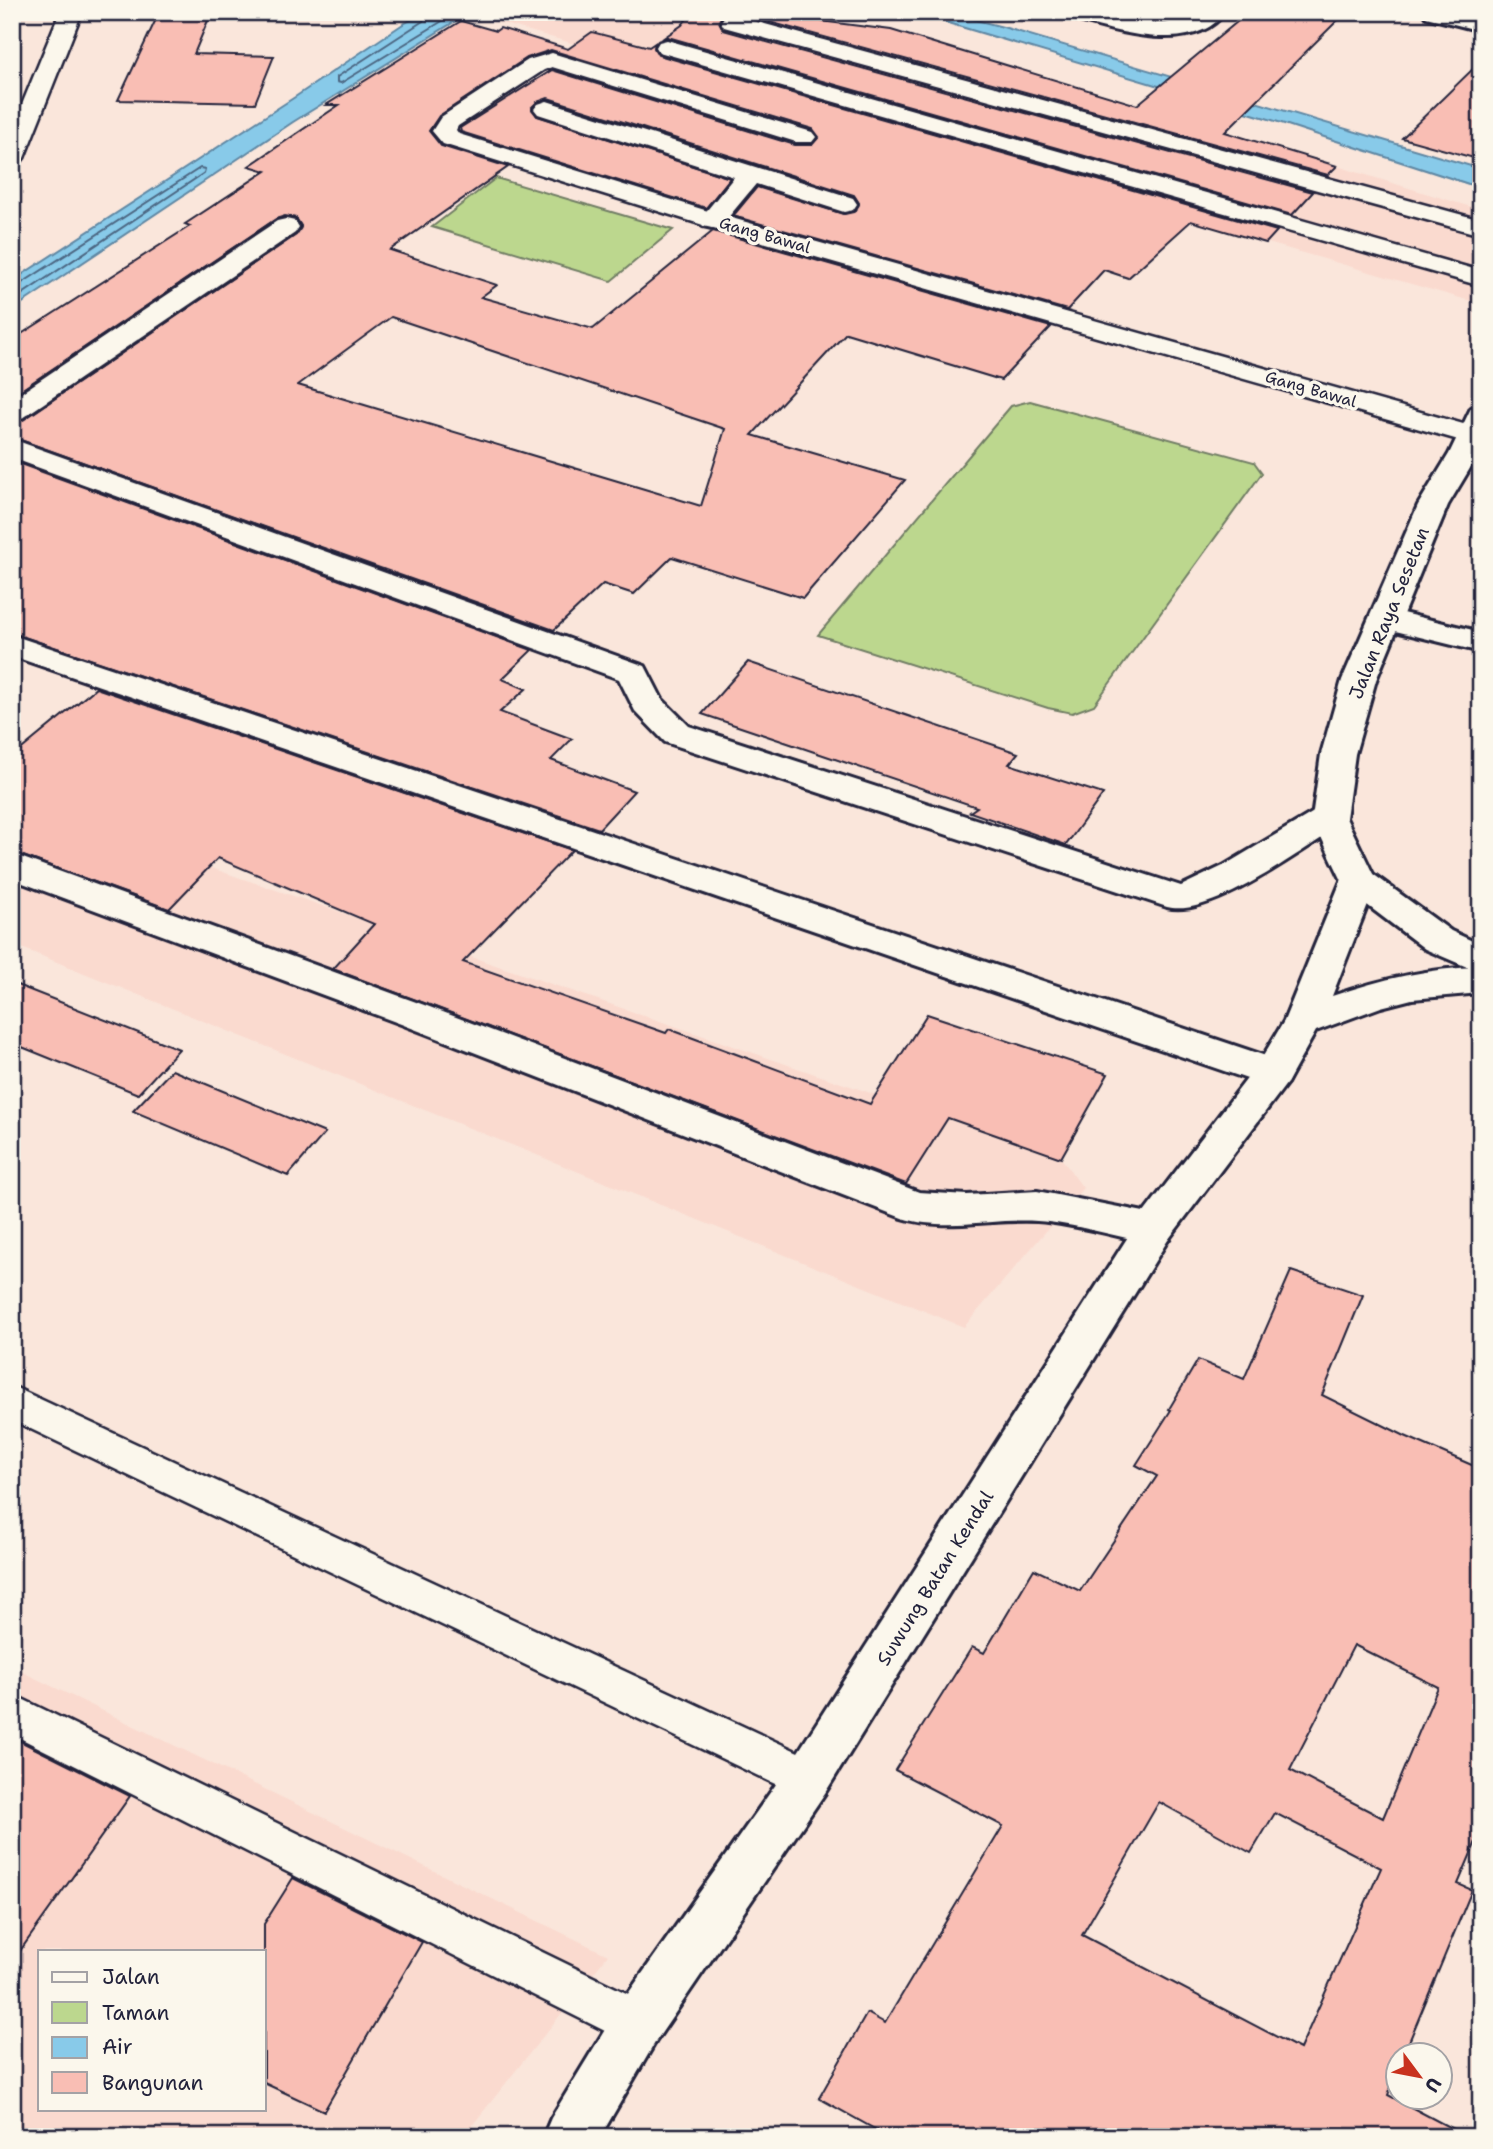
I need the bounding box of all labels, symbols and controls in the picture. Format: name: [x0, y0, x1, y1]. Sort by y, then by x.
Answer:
street label: Gang Bawal: [717, 212, 813, 258]
street label: Gang Bawal: [1263, 366, 1359, 412]
street label: Jalan Raya Sesetan: [1343, 523, 1435, 703]
street label: Suwung Batan Kendal: [871, 1486, 999, 1670]
legend: [38, 1950, 266, 2110]
text: Jalan: [102, 1963, 160, 1991]
text: Taman: [102, 1999, 170, 2027]
text: Air: [102, 2033, 133, 2061]
north arrow: [1384, 2040, 1454, 2110]
text: Bangunan: [102, 2069, 203, 2097]
text: U: [1419, 2073, 1447, 2097]

